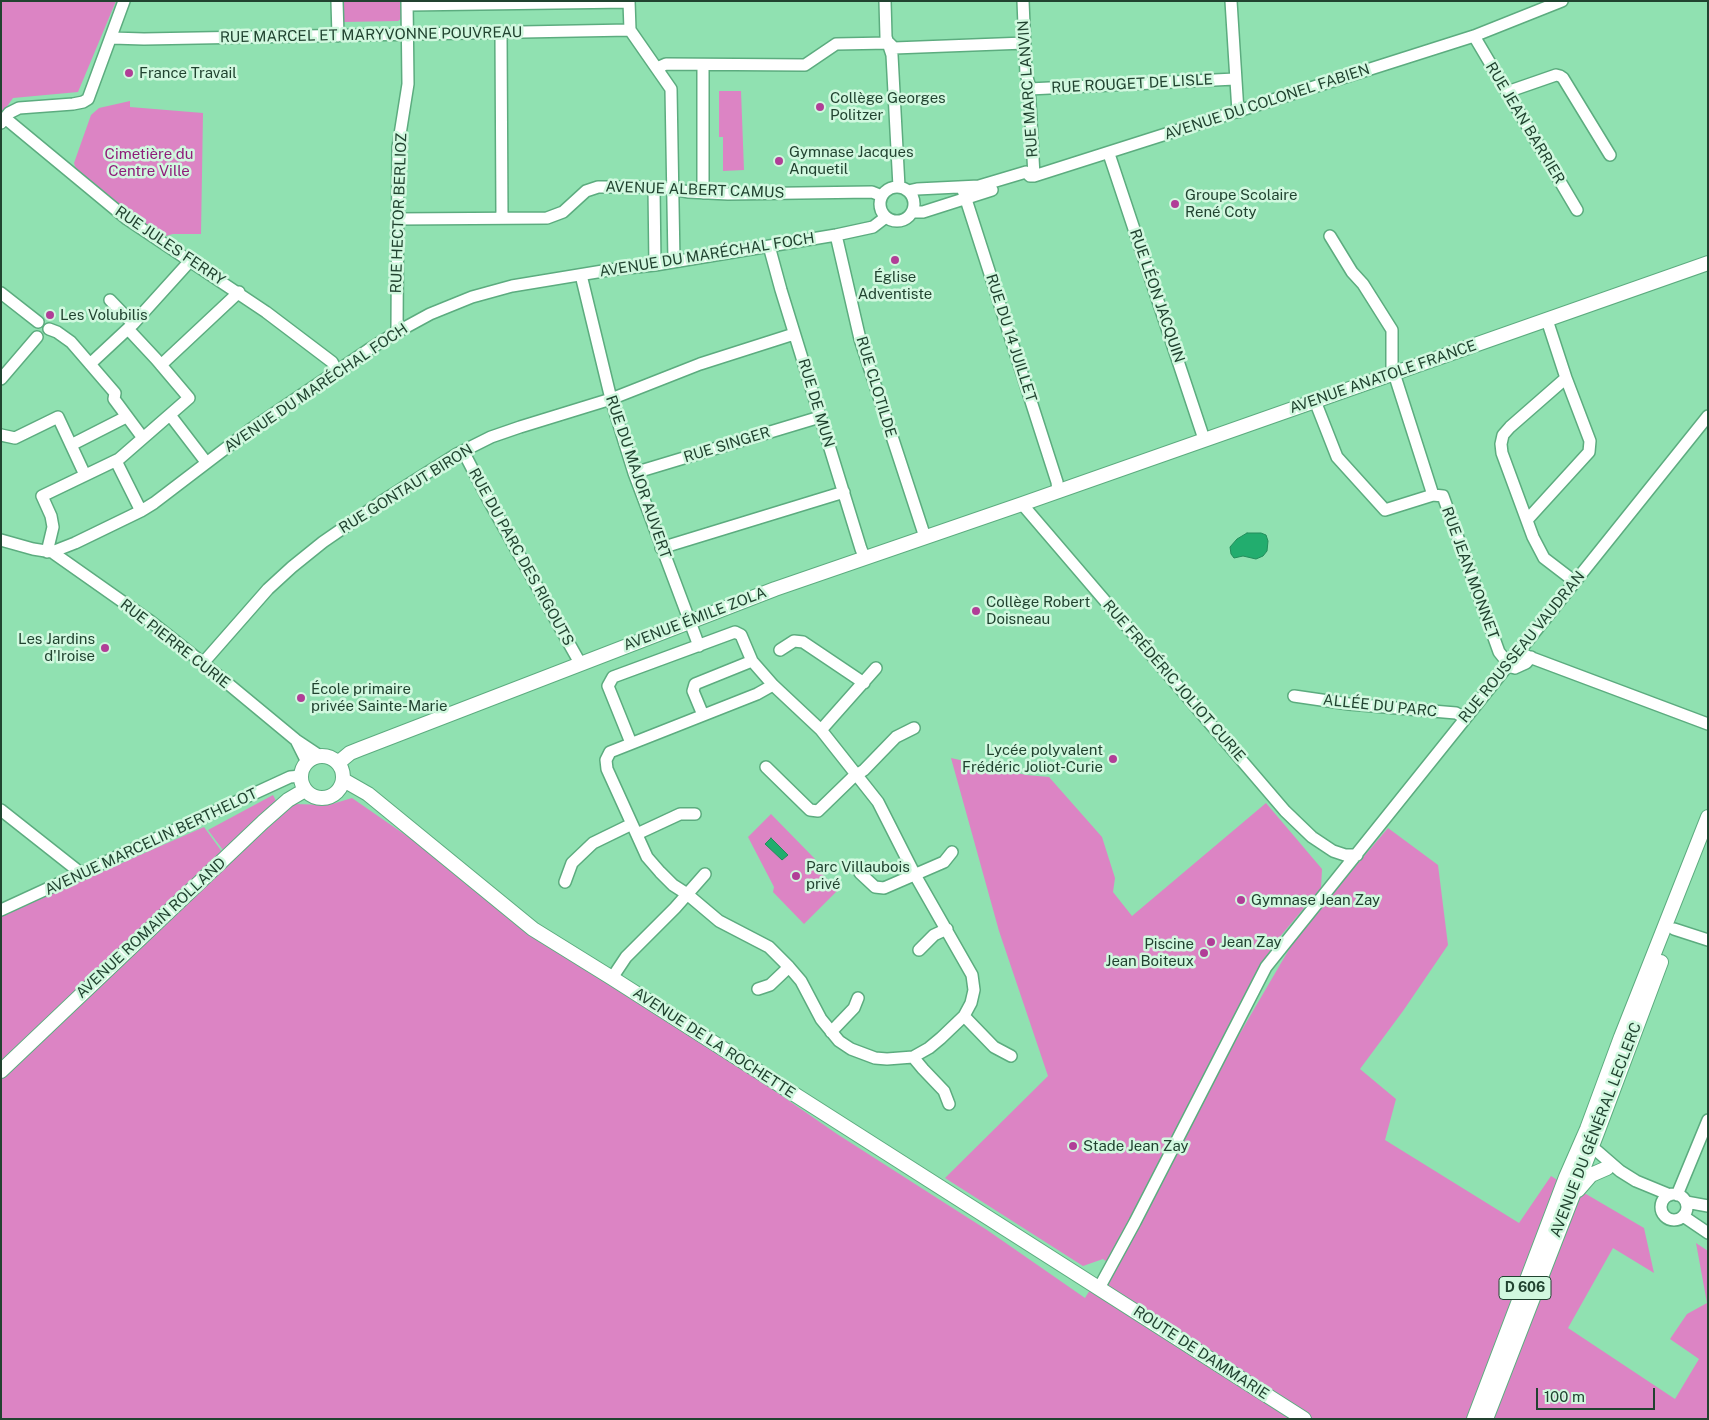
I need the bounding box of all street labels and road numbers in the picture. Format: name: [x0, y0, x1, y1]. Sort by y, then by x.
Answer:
street label: RUE MARC LANVIN: [1014, 20, 1042, 158]
street label: RUE MARCEL ET MARYVONNE POUVREAU: [220, 23, 522, 47]
street label: RUE JEAN BARRIER: [1482, 59, 1568, 187]
street label: AVENUE DU COLONEL FABIEN: [1162, 60, 1372, 144]
street label: RUE ROUGET DE LISLE: [1051, 71, 1213, 97]
street label: RUE HECTOR BERLIOZ: [387, 132, 411, 294]
street label: AVENUE ALBERT CAMUS: [605, 178, 785, 202]
street label: RUE JULES FERRY: [112, 202, 228, 290]
street label: RUE LÉON JACQUIN: [1126, 227, 1188, 365]
street label: AVENUE DU MARÉCHAL FOCH: [598, 229, 816, 281]
street label: RUE DU 14 JUILLET: [982, 272, 1040, 404]
street label: AVENUE DU MARÉCHAL FOCH: [221, 320, 411, 456]
street label: RUE CLOTILDE: [852, 334, 900, 440]
street label: AVENUE ANATOLE FRANCE: [1287, 336, 1479, 418]
street label: RUE DE MUN: [794, 357, 838, 449]
street label: RUE DU MAJOR AUVERT: [602, 393, 674, 561]
street label: RUE SINGER: [682, 423, 772, 467]
street label: RUE GONTAUT BIRON: [336, 441, 476, 537]
street label: RUE DU PARC DES RIGOUTS: [465, 465, 577, 649]
street label: RUE JEAN MONNET: [1438, 504, 1502, 642]
street label: RUE ROUSSEAU VAUDRAN: [1455, 568, 1589, 726]
street label: AVENUE ÉMILE ZOLA: [621, 583, 769, 655]
street label: RUE PIERRE CURIE: [117, 596, 233, 692]
street label: RUE FRÉDÉRIC JOLIOT CURIE: [1099, 597, 1249, 765]
street label: ALLÉE DU PARC: [1322, 691, 1438, 721]
street label: AVENUE MARCELIN BERTHELOT: [42, 785, 260, 899]
street label: AVENUE ROMAIN ROLLAND: [72, 854, 230, 1002]
street label: AVENUE DE LA ROCHETTE: [630, 984, 798, 1102]
street label: AVENUE DU GÉNÉRAL LECLERC: [1547, 1020, 1645, 1240]
road number: D 606: [1499, 1276, 1551, 1300]
street label: ROUTE DE DAMMARIE: [1130, 1302, 1272, 1404]

